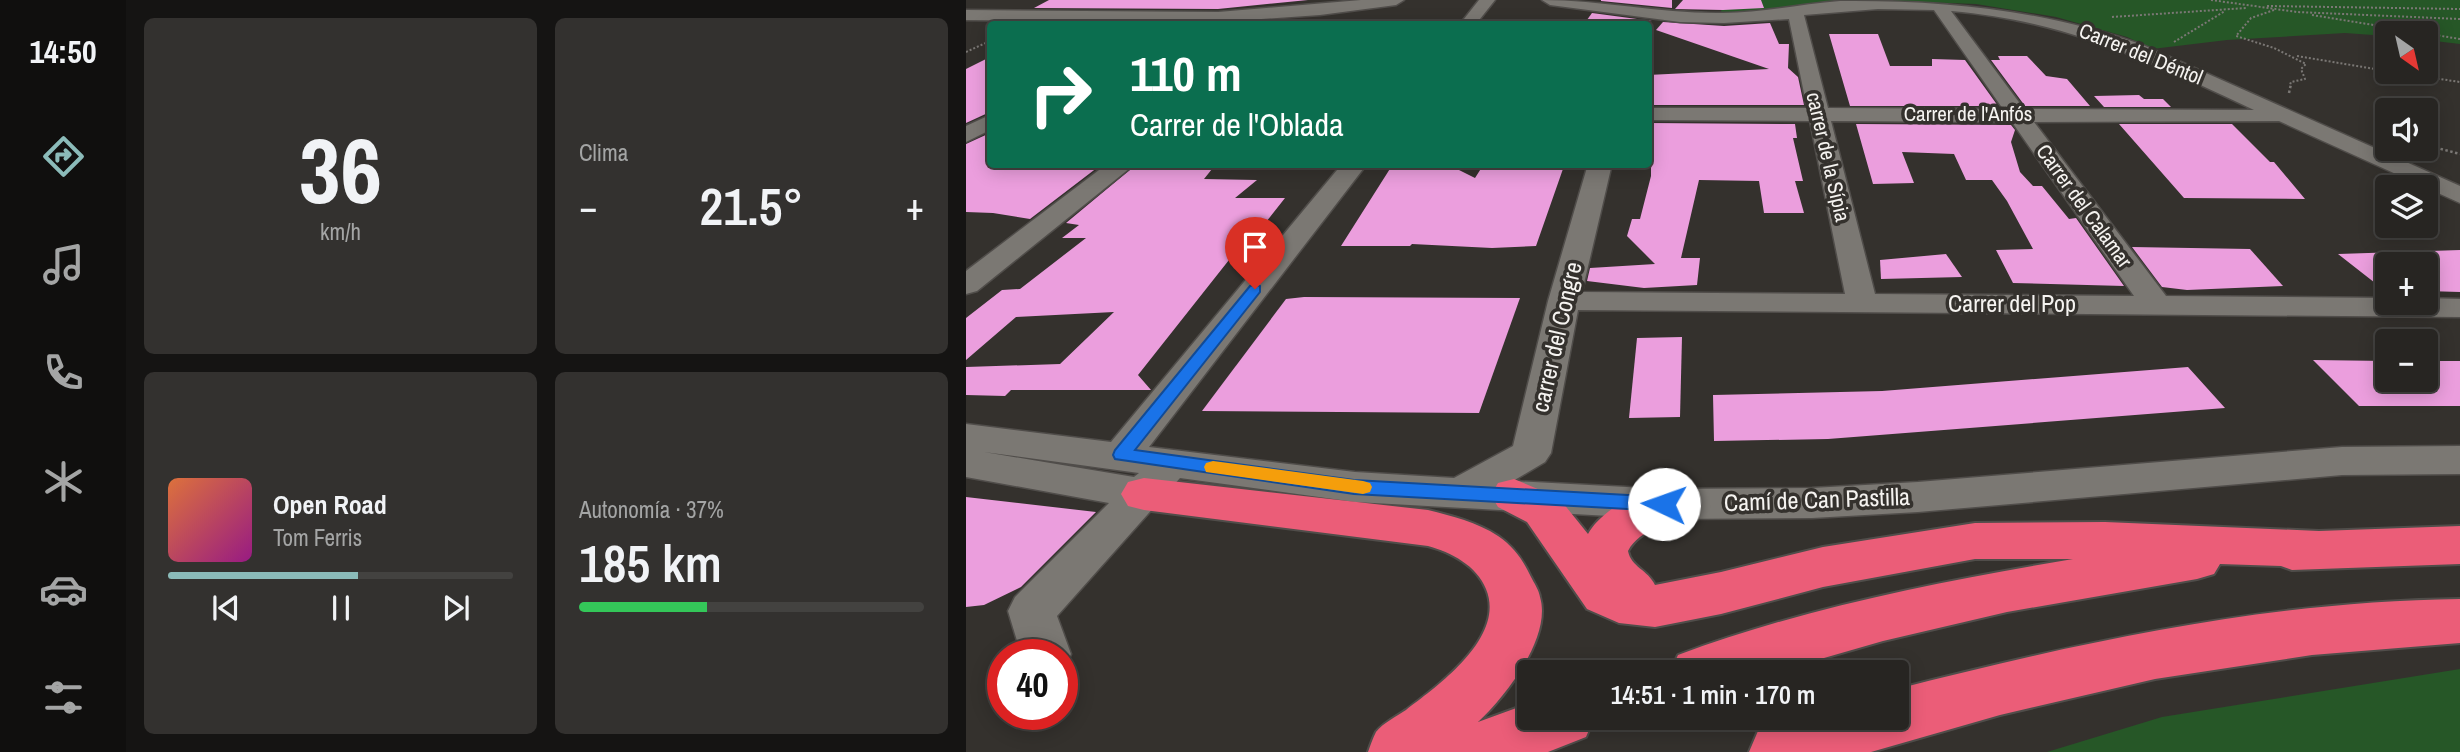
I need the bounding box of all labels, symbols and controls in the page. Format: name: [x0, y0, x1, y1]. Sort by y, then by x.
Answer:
street label: Carrer del Déntol: [2075, 16, 2207, 92]
north arrow: [2375, 21, 2438, 84]
map controls: [2375, 21, 2438, 392]
text: 14:50: [29, 30, 97, 73]
text: 110 m: [1130, 40, 1242, 106]
icon: right: [1015, 49, 1106, 140]
street label: carrer de la Sípia: [1800, 89, 1858, 225]
button: sound: [2375, 98, 2438, 161]
street label: Carrer de l'Anfós: [1904, 99, 2032, 128]
text: Carrer de l'Oblada: [1130, 103, 1344, 146]
text: 36: [299, 109, 382, 231]
icon: directions: [39, 132, 88, 181]
text: Clima: [579, 137, 628, 168]
street label: Carrer del Calamar: [2030, 138, 2139, 274]
text: 21.5°: [700, 171, 803, 241]
button: layers: [2375, 175, 2438, 238]
text: −: [579, 181, 597, 232]
text: +: [906, 181, 924, 232]
text: km/h: [320, 216, 361, 247]
pin: [1225, 217, 1285, 289]
icon: arrive: [1236, 228, 1274, 266]
icon: music: [39, 240, 88, 289]
button: +: [2375, 252, 2438, 315]
street label: carrer del Congre: [1523, 259, 1589, 415]
street label: Carrer del Pop: [1948, 287, 2076, 319]
button: −: [2375, 329, 2438, 392]
icon: phone: [39, 348, 88, 397]
icon: climate: [39, 457, 88, 506]
position arrow: [1627, 467, 1701, 541]
street label: Camí de Can Pastilla: [1723, 480, 1910, 518]
text: Open Road: [273, 487, 387, 522]
text: Autonomía · 37%: [579, 494, 724, 525]
text: Tom Ferris: [273, 522, 362, 553]
text: 185 km: [579, 528, 722, 598]
icon: car: [39, 565, 88, 614]
icon: previous: [207, 589, 245, 627]
icon: pause: [322, 589, 360, 627]
icon: next: [437, 589, 475, 627]
speed limit sign: 40: [987, 639, 1078, 730]
icon: filters: [39, 673, 88, 722]
text: 14:51 · 1 min · 170 m: [1611, 677, 1815, 712]

